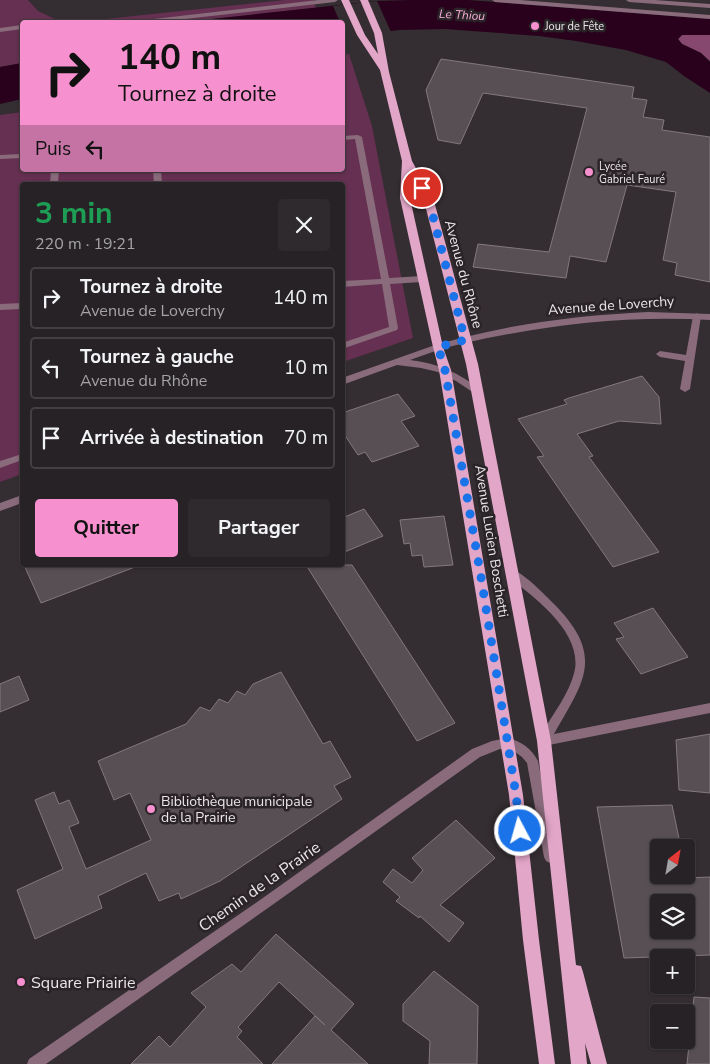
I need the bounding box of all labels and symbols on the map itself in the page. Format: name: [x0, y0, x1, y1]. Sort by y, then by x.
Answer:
water label: Le Thiou: [439, 6, 486, 24]
place label: Jour de Fête: [544, 19, 604, 34]
marker: Jour de Fête: [529, 20, 541, 32]
place label: Lycée Gabriel Fauré: [599, 159, 665, 187]
marker: Lycée Gabriel Fauré: [583, 166, 595, 178]
pin: [401, 167, 443, 209]
street label: Avenue du Rhône: [440, 218, 487, 330]
street label: Avenue de Loverchy: [547, 292, 676, 319]
street label: Avenue Lucien Boschetti: [470, 464, 513, 619]
place label: Bibliothèque municipale de la Prairie: [161, 792, 312, 827]
marker: Bibliothèque municipale de la Prairie: [145, 803, 157, 815]
position arrow: [493, 804, 545, 856]
street label: Chemin de la Prairie: [194, 837, 325, 937]
north arrow: [650, 839, 695, 884]
place label: Square Priairie: [31, 972, 135, 994]
marker: Square Priairie: [15, 976, 27, 988]

